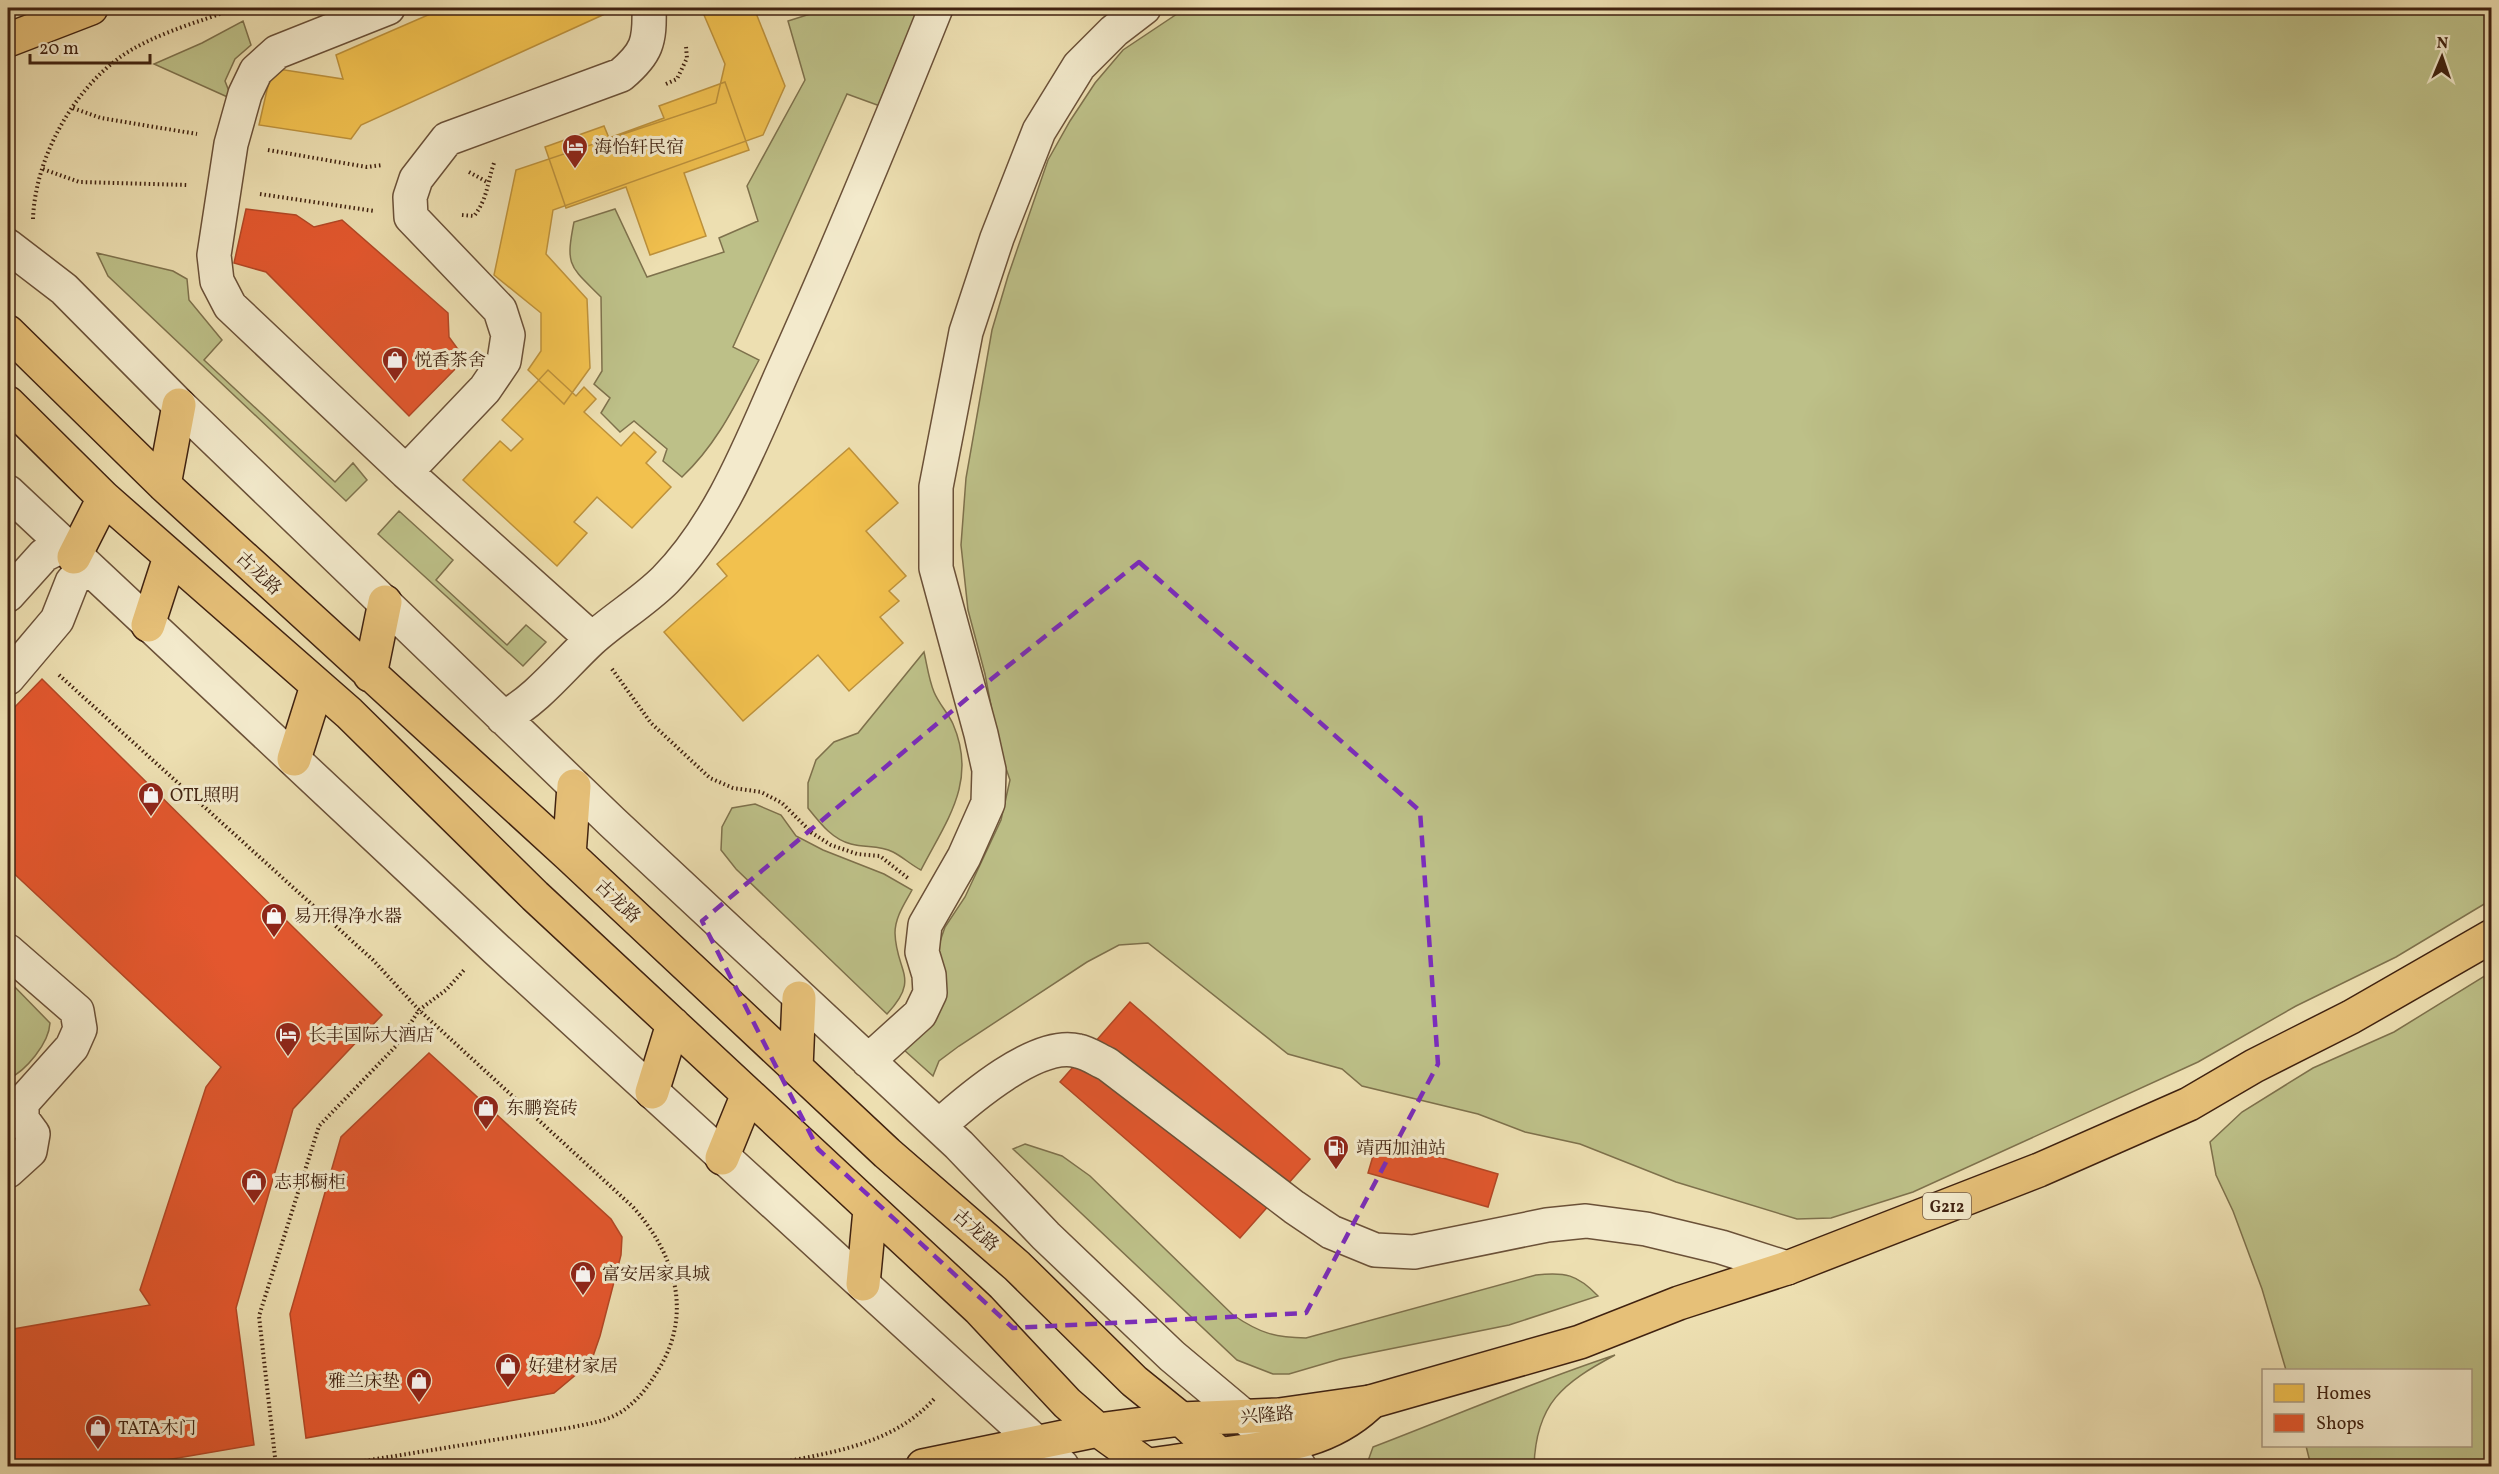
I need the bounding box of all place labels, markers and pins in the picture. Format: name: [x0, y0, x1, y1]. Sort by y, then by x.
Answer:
hotel icon: 海怡轩民宿: [560, 132, 590, 170]
place label: 海怡轩民宿: [594, 136, 684, 161]
shop icon: 悦香茶舍: [380, 345, 410, 383]
place label: 悦香茶舍: [414, 349, 486, 374]
shop icon: OTL照明: [136, 780, 166, 818]
place label: OTL照明: [170, 784, 239, 809]
shop icon: 易开得净水器: [259, 901, 289, 939]
place label: 易开得净水器: [294, 905, 402, 930]
hotel icon: 长丰国际大酒店: [273, 1020, 303, 1058]
place label: 长丰国际大酒店: [308, 1024, 434, 1049]
shop icon: 东鹏瓷砖: [471, 1093, 501, 1131]
place label: 东鹏瓷砖: [506, 1097, 578, 1122]
fuel station icon: 靖西加油站: [1321, 1133, 1351, 1171]
place label: 靖西加油站: [1356, 1137, 1446, 1162]
shop icon: 志邦橱柜: [239, 1167, 269, 1205]
place label: 志邦橱柜: [274, 1171, 346, 1196]
shop icon: 富安居家具城: [568, 1259, 598, 1297]
place label: 富安居家具城: [602, 1263, 710, 1288]
shop icon: 好建材家居: [493, 1351, 523, 1389]
place label: 好建材家居: [528, 1355, 618, 1380]
shop icon: 雅兰床垫: [404, 1366, 434, 1404]
place label: 雅兰床垫: [328, 1370, 400, 1395]
shop icon: TATA木门: [83, 1413, 113, 1451]
place label: TATA木门: [118, 1417, 197, 1442]

